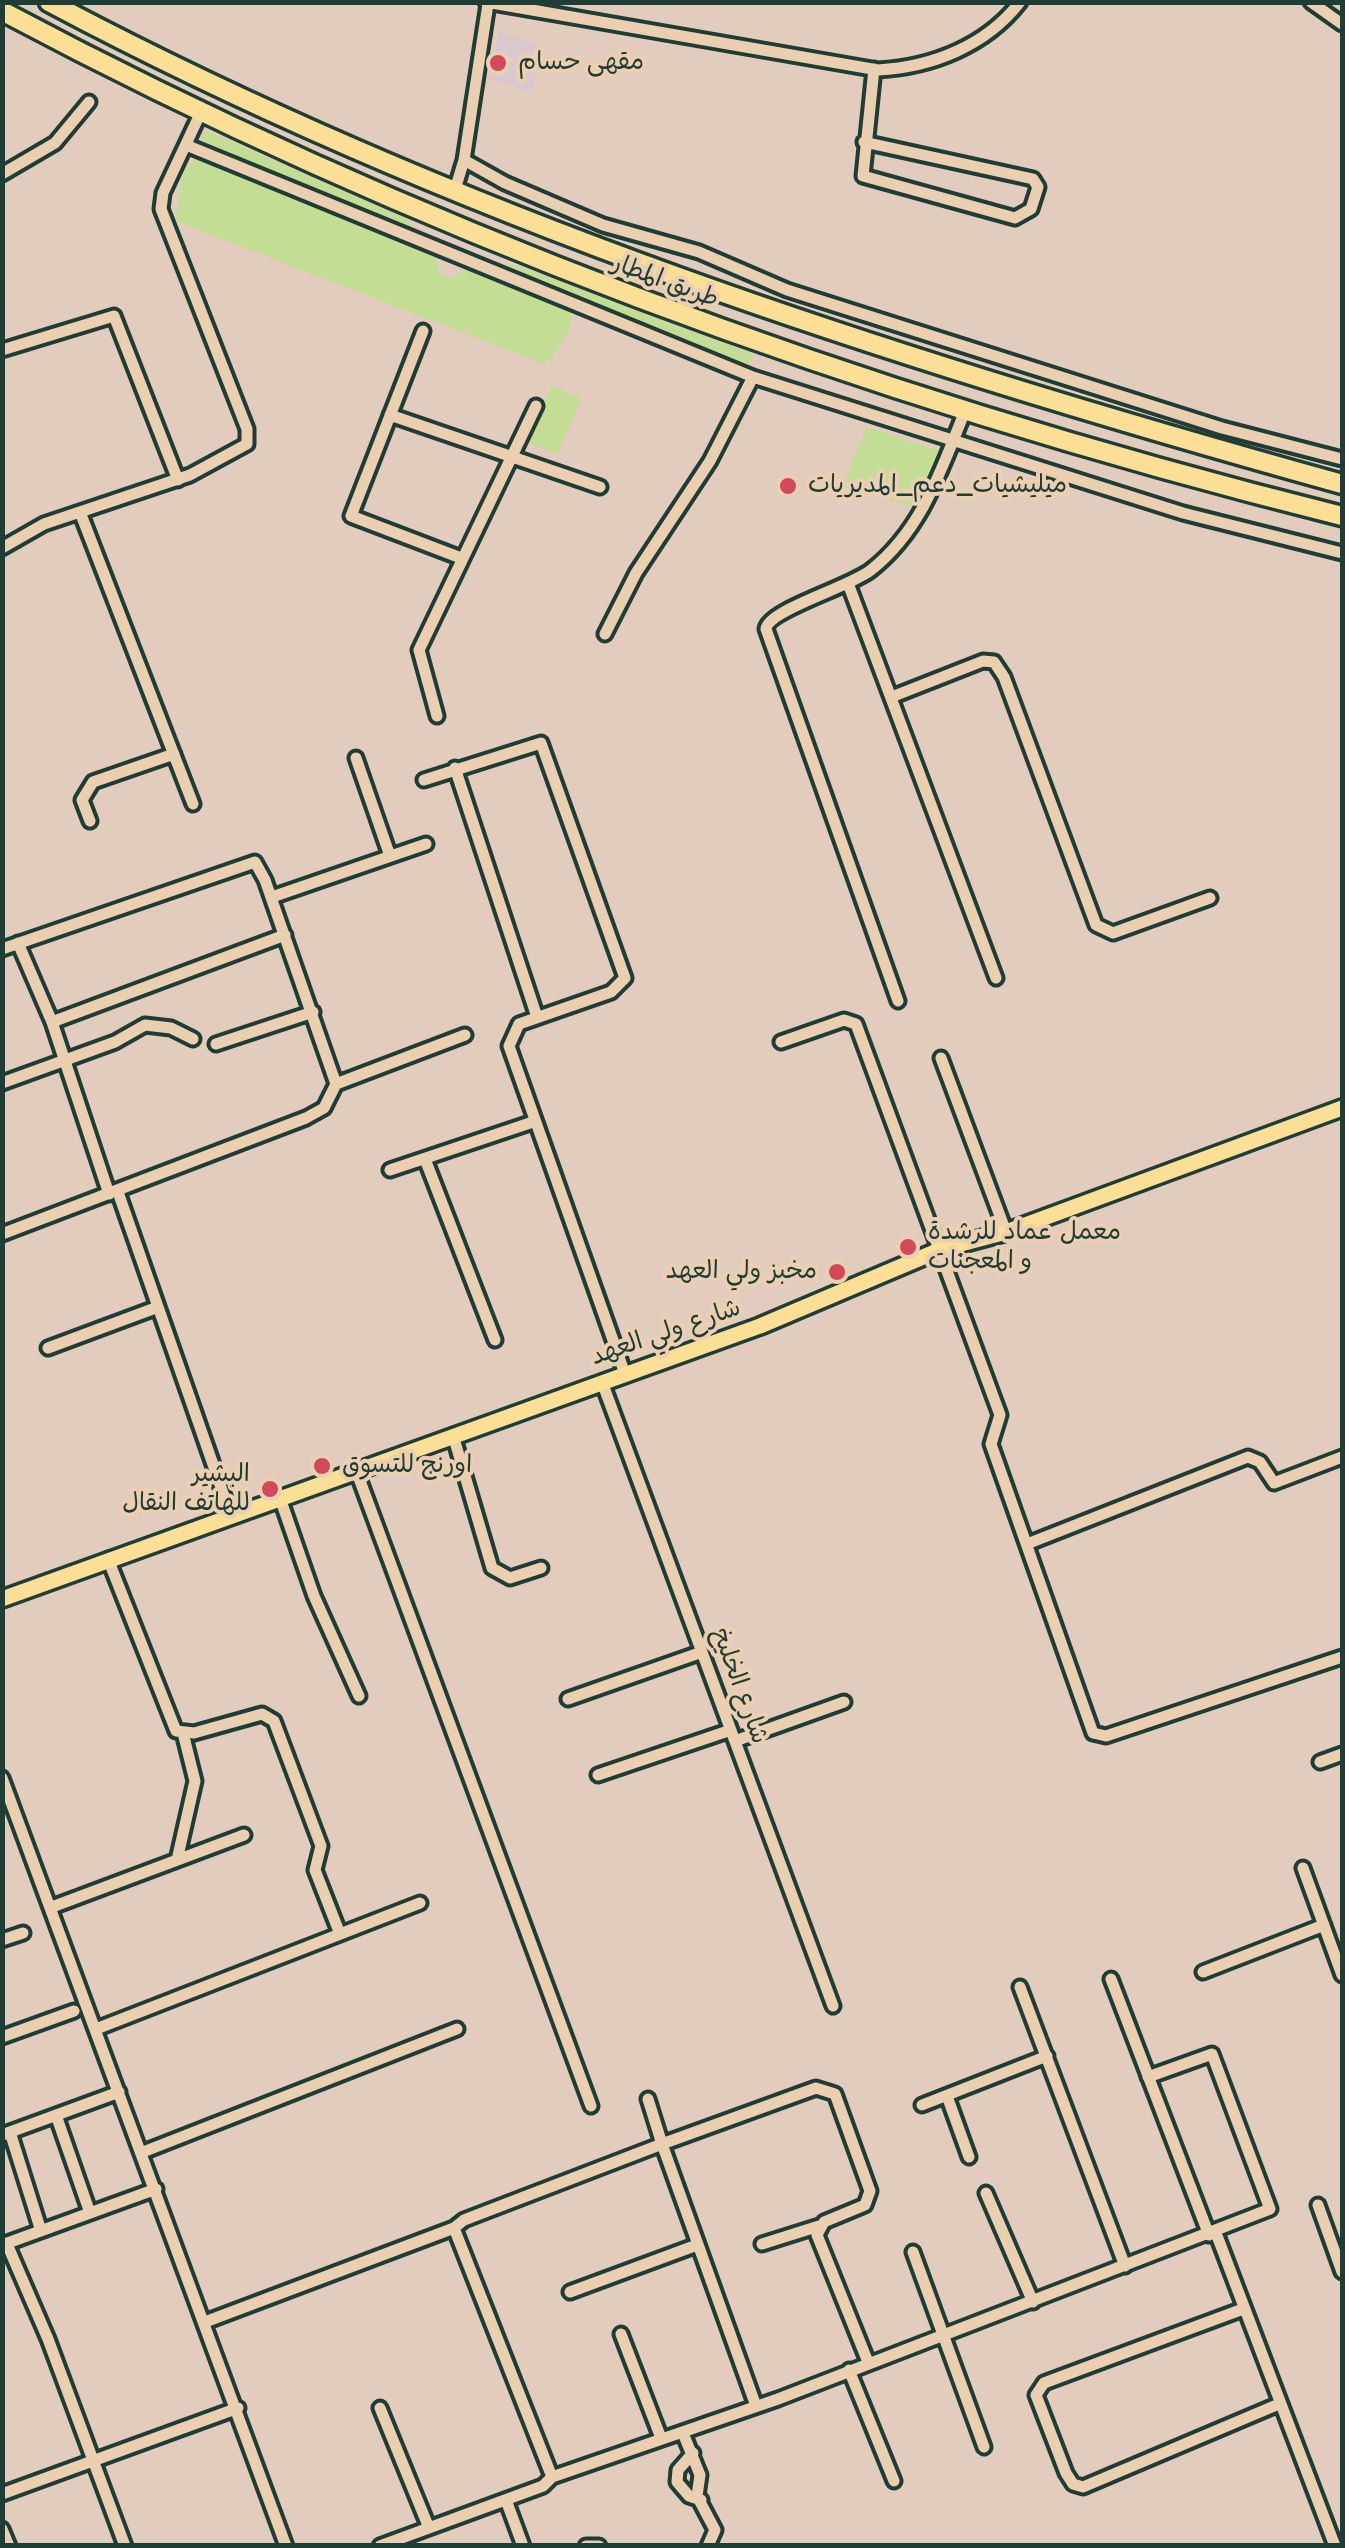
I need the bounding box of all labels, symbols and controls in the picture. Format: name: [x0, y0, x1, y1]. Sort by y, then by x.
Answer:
place label: مقهى حسام: [518, 48, 644, 78]
marker: مقهى حسام: [487, 52, 509, 74]
street label: طريق المطار: [607, 249, 723, 315]
place label: ميليشيات_دعم_المديريات: [808, 471, 1067, 501]
marker: ميليشيات_دعم_المديريات: [777, 475, 799, 497]
place label: معمل عماد للرشدة و المعجنات: [928, 1218, 1121, 1277]
marker: معمل عماد للرشدة و المعجنات: [897, 1236, 919, 1258]
place label: مخبز ولي العهد: [666, 1257, 817, 1287]
marker: مخبز ولي العهد: [826, 1261, 848, 1283]
street label: شارع ولي العهد: [587, 1293, 745, 1373]
place label: اورنج للتسوق: [342, 1451, 472, 1481]
marker: اورنج للتسوق: [311, 1455, 333, 1477]
place label: البشير للهاتف النقال: [122, 1460, 250, 1519]
marker: البشير للهاتف النقال: [259, 1478, 281, 1500]
street label: شارع الخليخ: [704, 1624, 774, 1748]

